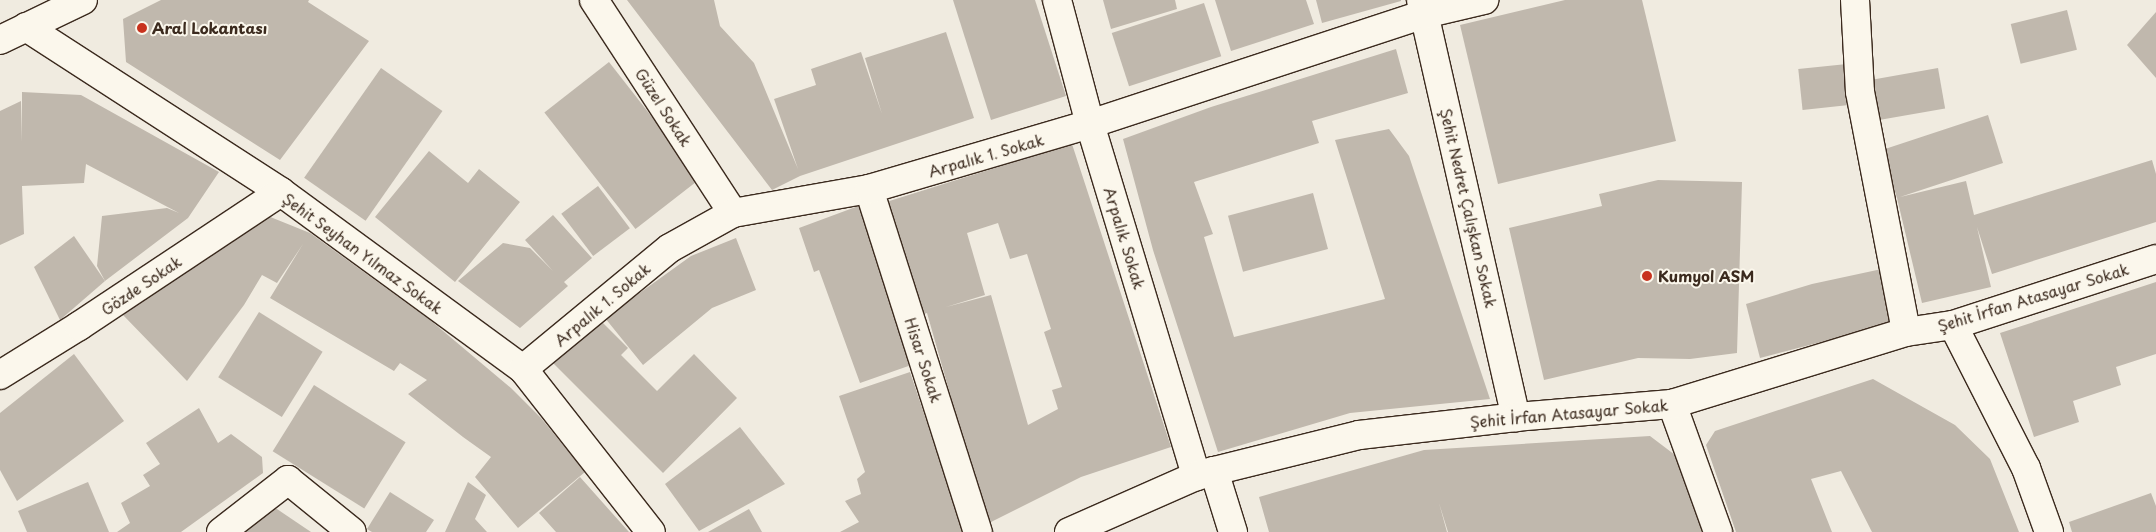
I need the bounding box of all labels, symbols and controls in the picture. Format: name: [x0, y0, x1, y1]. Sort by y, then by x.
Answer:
place label: Aral Lokantası: [152, 19, 268, 37]
marker: Aral Lokantası: [136, 22, 148, 34]
street label: Güzel Sokak: [632, 64, 696, 150]
street label: Şehit Nedret Çalışkan Sokak: [1437, 105, 1501, 311]
street label: Arpalık 1. Sokak: [925, 130, 1047, 180]
street label: Arpalık Sokak: [1101, 185, 1149, 291]
street label: Şehit Seyhan Yılmaz Sokak: [279, 188, 447, 318]
street label: Gözde Sokak: [97, 251, 185, 319]
street label: Arpalık 1. Sokak: [550, 258, 654, 350]
street label: Şehit İrfan Atasayar Sokak: [1935, 259, 2131, 335]
place label: Kumyol ASM: [1658, 267, 1755, 285]
marker: Kumyol ASM: [1640, 269, 1654, 283]
street label: Hisar Sokak: [902, 315, 946, 405]
street label: Şehit İrfan Atasayar Sokak: [1469, 395, 1669, 431]

